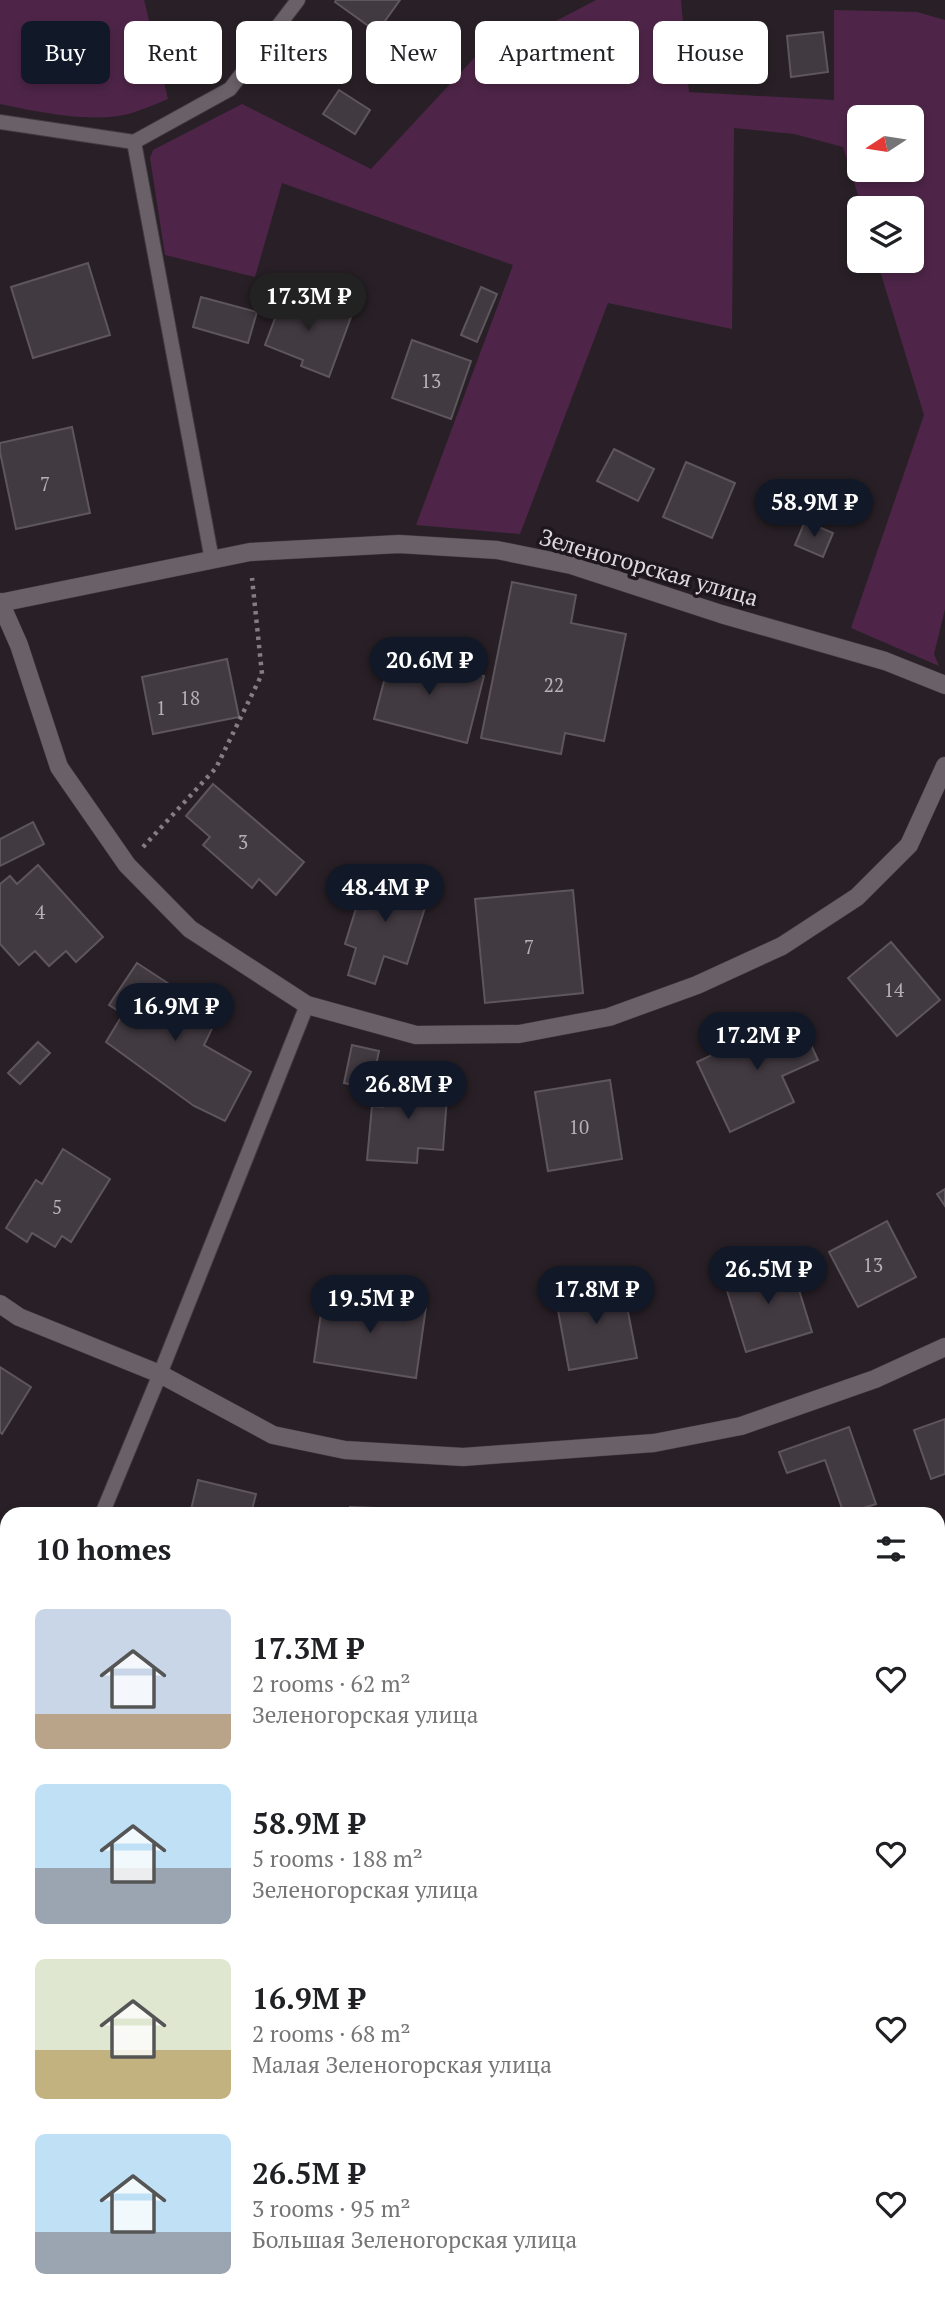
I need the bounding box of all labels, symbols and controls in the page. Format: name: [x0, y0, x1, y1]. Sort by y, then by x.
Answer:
chip: Buy: [21, 21, 110, 84]
chip: Rent: [124, 21, 222, 84]
chip: Filters: [236, 21, 352, 84]
chip: New: [366, 21, 461, 84]
chip: Apartment: [475, 21, 639, 84]
chip: House: [653, 21, 768, 84]
north arrow: [847, 105, 924, 182]
map controls: [847, 105, 924, 273]
button: layers: [847, 196, 924, 273]
pin: 17.3M ₽: [243, 274, 373, 333]
text: 17.3M ₽: [265, 280, 351, 311]
house number: 13: [421, 368, 441, 393]
house number: 7: [40, 471, 50, 496]
pin: 58.9M ₽: [749, 480, 879, 539]
text: 58.9M ₽: [771, 486, 857, 517]
street label: Зеленогорская улица: [536, 521, 762, 613]
pin: 20.6M ₽: [364, 638, 494, 697]
text: 20.6M ₽: [386, 644, 472, 675]
house number: 22: [544, 672, 564, 697]
house number: 18: [180, 685, 200, 710]
house number: 1: [156, 695, 166, 720]
house number: 3: [238, 829, 248, 854]
pin: 48.4M ₽: [320, 864, 450, 924]
text: 48.4M ₽: [342, 871, 428, 902]
house number: 4: [35, 899, 46, 924]
house number: 7: [524, 934, 534, 959]
house number: 14: [884, 977, 905, 1002]
pin: 16.9M ₽: [110, 984, 240, 1043]
text: 16.9M ₽: [132, 990, 218, 1021]
pin: 17.2M ₽: [692, 1012, 822, 1072]
text: 17.2M ₽: [714, 1019, 800, 1050]
pin: 26.8M ₽: [343, 1062, 473, 1121]
text: 26.8M ₽: [365, 1068, 451, 1099]
house number: 10: [569, 1114, 589, 1139]
house number: 5: [52, 1194, 62, 1219]
pin: 26.5M ₽: [703, 1246, 833, 1306]
house number: 13: [863, 1252, 883, 1277]
text: 26.5M ₽: [725, 1253, 811, 1284]
pin: 17.8M ₽: [531, 1266, 661, 1326]
text: 17.8M ₽: [553, 1273, 639, 1304]
pin: 19.5M ₽: [305, 1276, 435, 1335]
text: 19.5M ₽: [327, 1282, 413, 1313]
text: 10 homes: [35, 1529, 171, 1569]
icon: filters: [872, 1530, 910, 1568]
text: 17.3M ₽: [252, 1628, 363, 1668]
icon: home: [91, 1637, 175, 1721]
icon: heart: [872, 1660, 910, 1698]
text: 2 rooms · 62 m²: [252, 1668, 411, 1699]
text: Зеленогорская улица: [252, 1699, 478, 1730]
text: 58.9M ₽: [252, 1803, 365, 1843]
icon: home: [91, 1812, 175, 1896]
icon: heart: [872, 1835, 910, 1873]
text: 5 rooms · 188 m²: [252, 1843, 423, 1874]
text: Зеленогорская улица: [252, 1874, 478, 1905]
text: 16.9M ₽: [252, 1978, 365, 2018]
icon: home: [91, 1987, 175, 2071]
icon: heart: [872, 2010, 910, 2048]
text: 2 rooms · 68 m²: [252, 2018, 411, 2049]
text: Малая Зеленогорская улица: [252, 2049, 552, 2080]
text: 26.5M ₽: [252, 2153, 365, 2193]
icon: home: [91, 2162, 175, 2246]
icon: heart: [872, 2185, 910, 2223]
text: 3 rooms · 95 m²: [252, 2193, 411, 2224]
text: Большая Зеленогорская улица: [252, 2224, 577, 2255]

